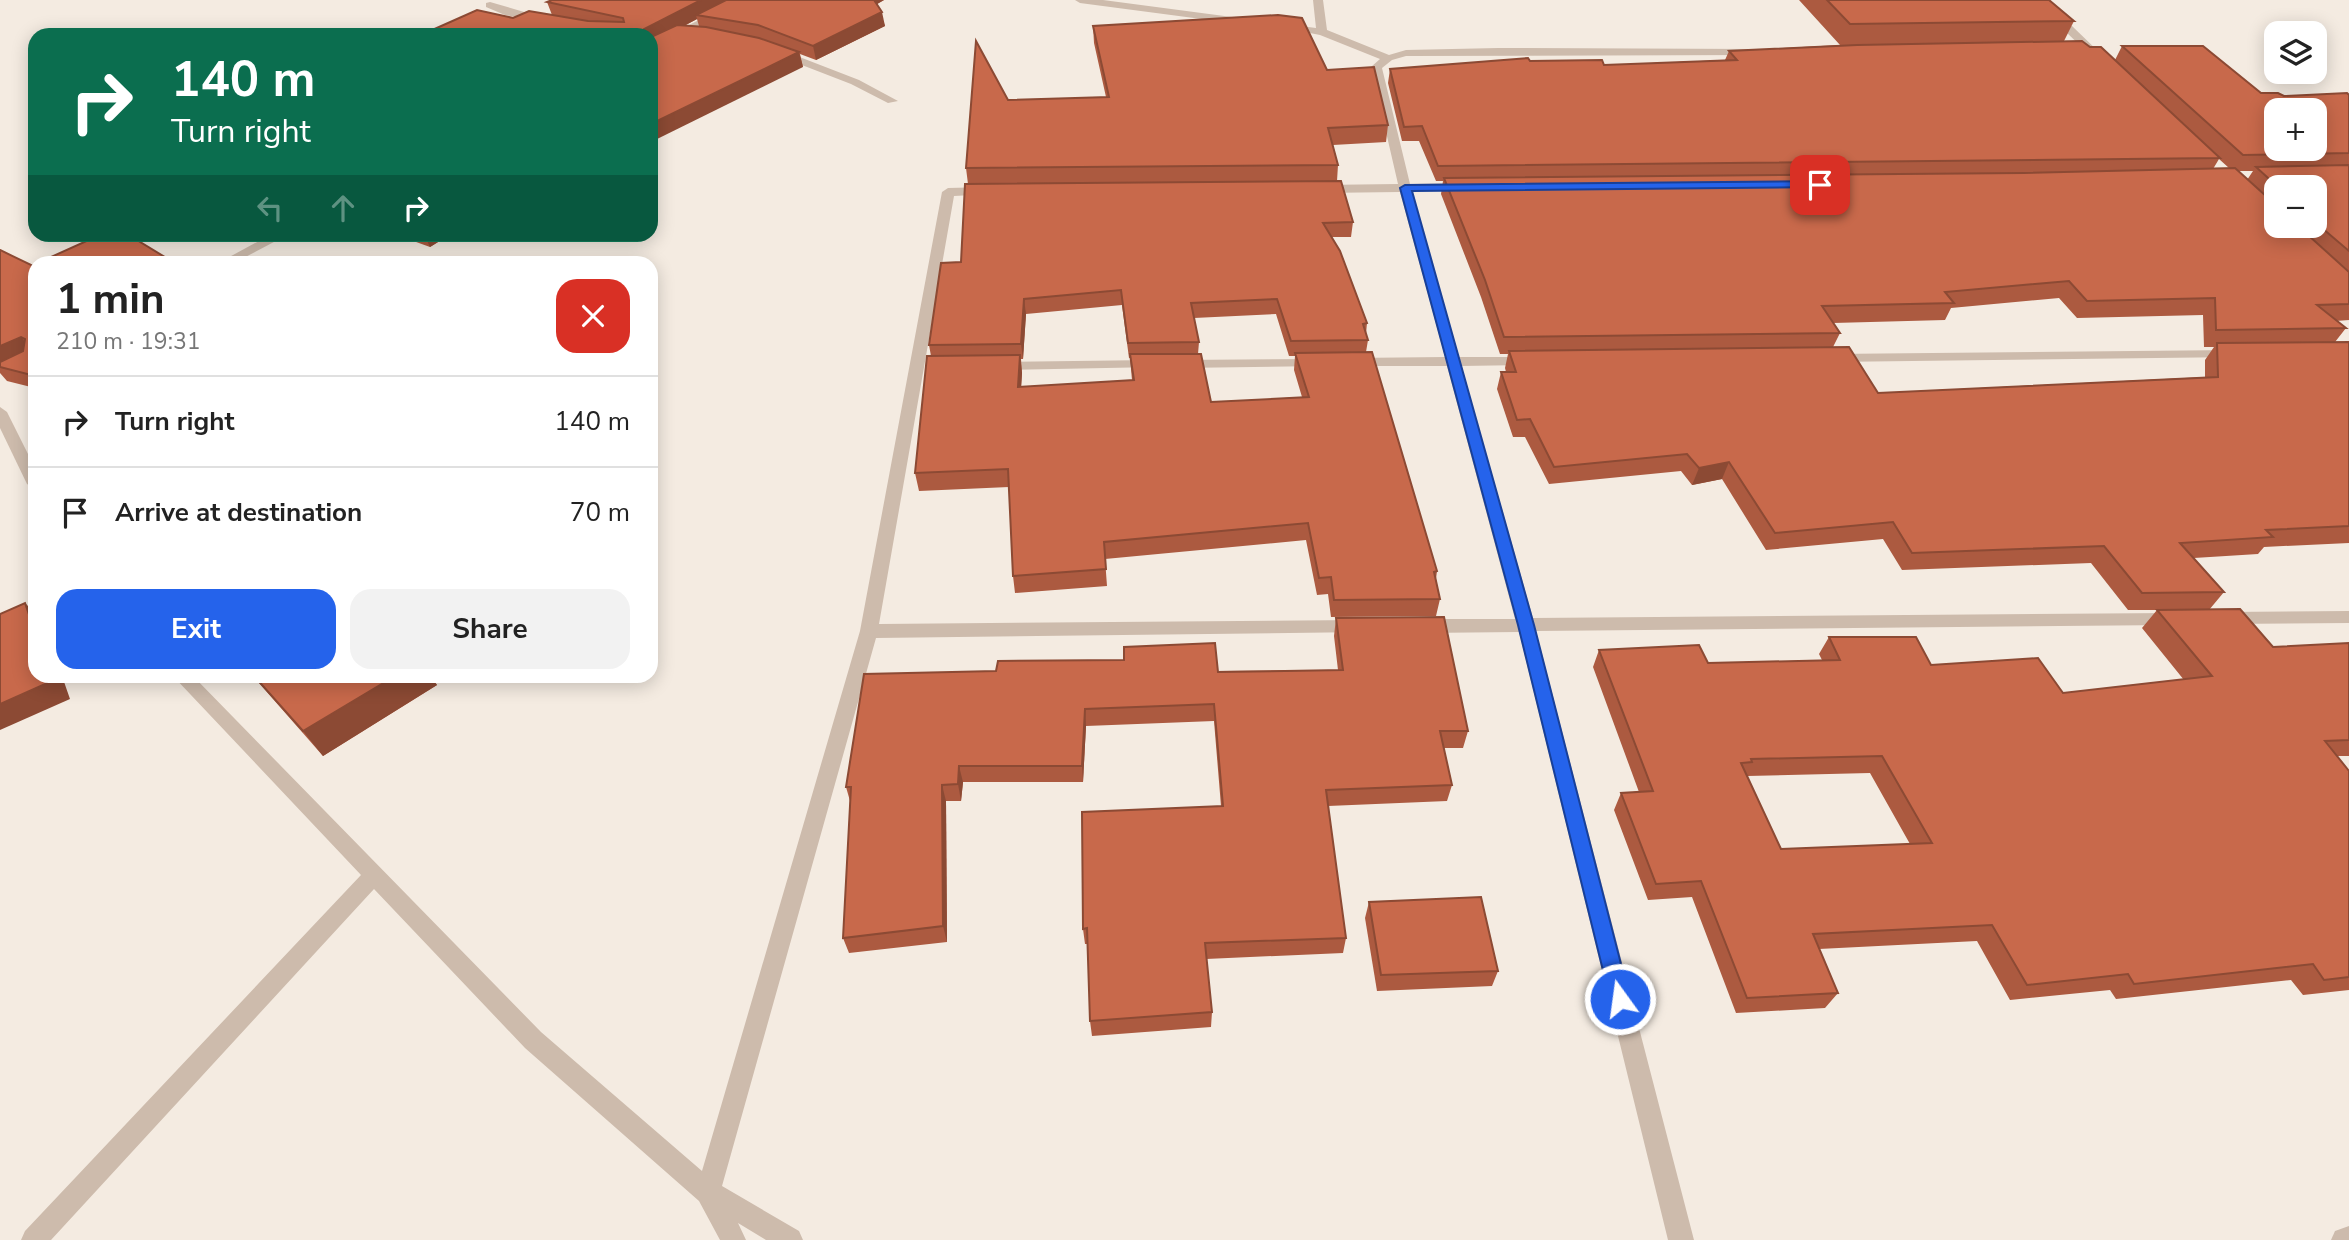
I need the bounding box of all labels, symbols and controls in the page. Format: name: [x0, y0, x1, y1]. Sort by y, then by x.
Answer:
map controls: [2264, 21, 2327, 238]
button: layers: [2264, 21, 2327, 84]
text: 140 m: [171, 46, 315, 113]
icon: right: [56, 56, 147, 147]
button: +: [2264, 98, 2327, 161]
text: Turn right: [171, 110, 311, 153]
pin: [1790, 155, 1850, 215]
icon: arrive: [1801, 166, 1839, 204]
button: −: [2264, 175, 2327, 238]
icon: left: [251, 189, 289, 227]
icon: ahead: [324, 189, 362, 227]
icon: right: [397, 189, 435, 227]
text: 1 min: [56, 271, 165, 328]
button: close: [556, 279, 630, 353]
text: 210 m · 19:31: [56, 326, 201, 357]
icon: right: [56, 403, 94, 441]
text: Turn right: [115, 404, 234, 439]
text: 140 m: [554, 404, 630, 439]
icon: arrive: [56, 494, 94, 532]
text: Arrive at destination: [115, 495, 362, 530]
text: 70 m: [570, 495, 630, 530]
button: Exit: [56, 589, 336, 669]
button: Share: [350, 589, 630, 669]
position arrow: [1583, 962, 1657, 1036]

